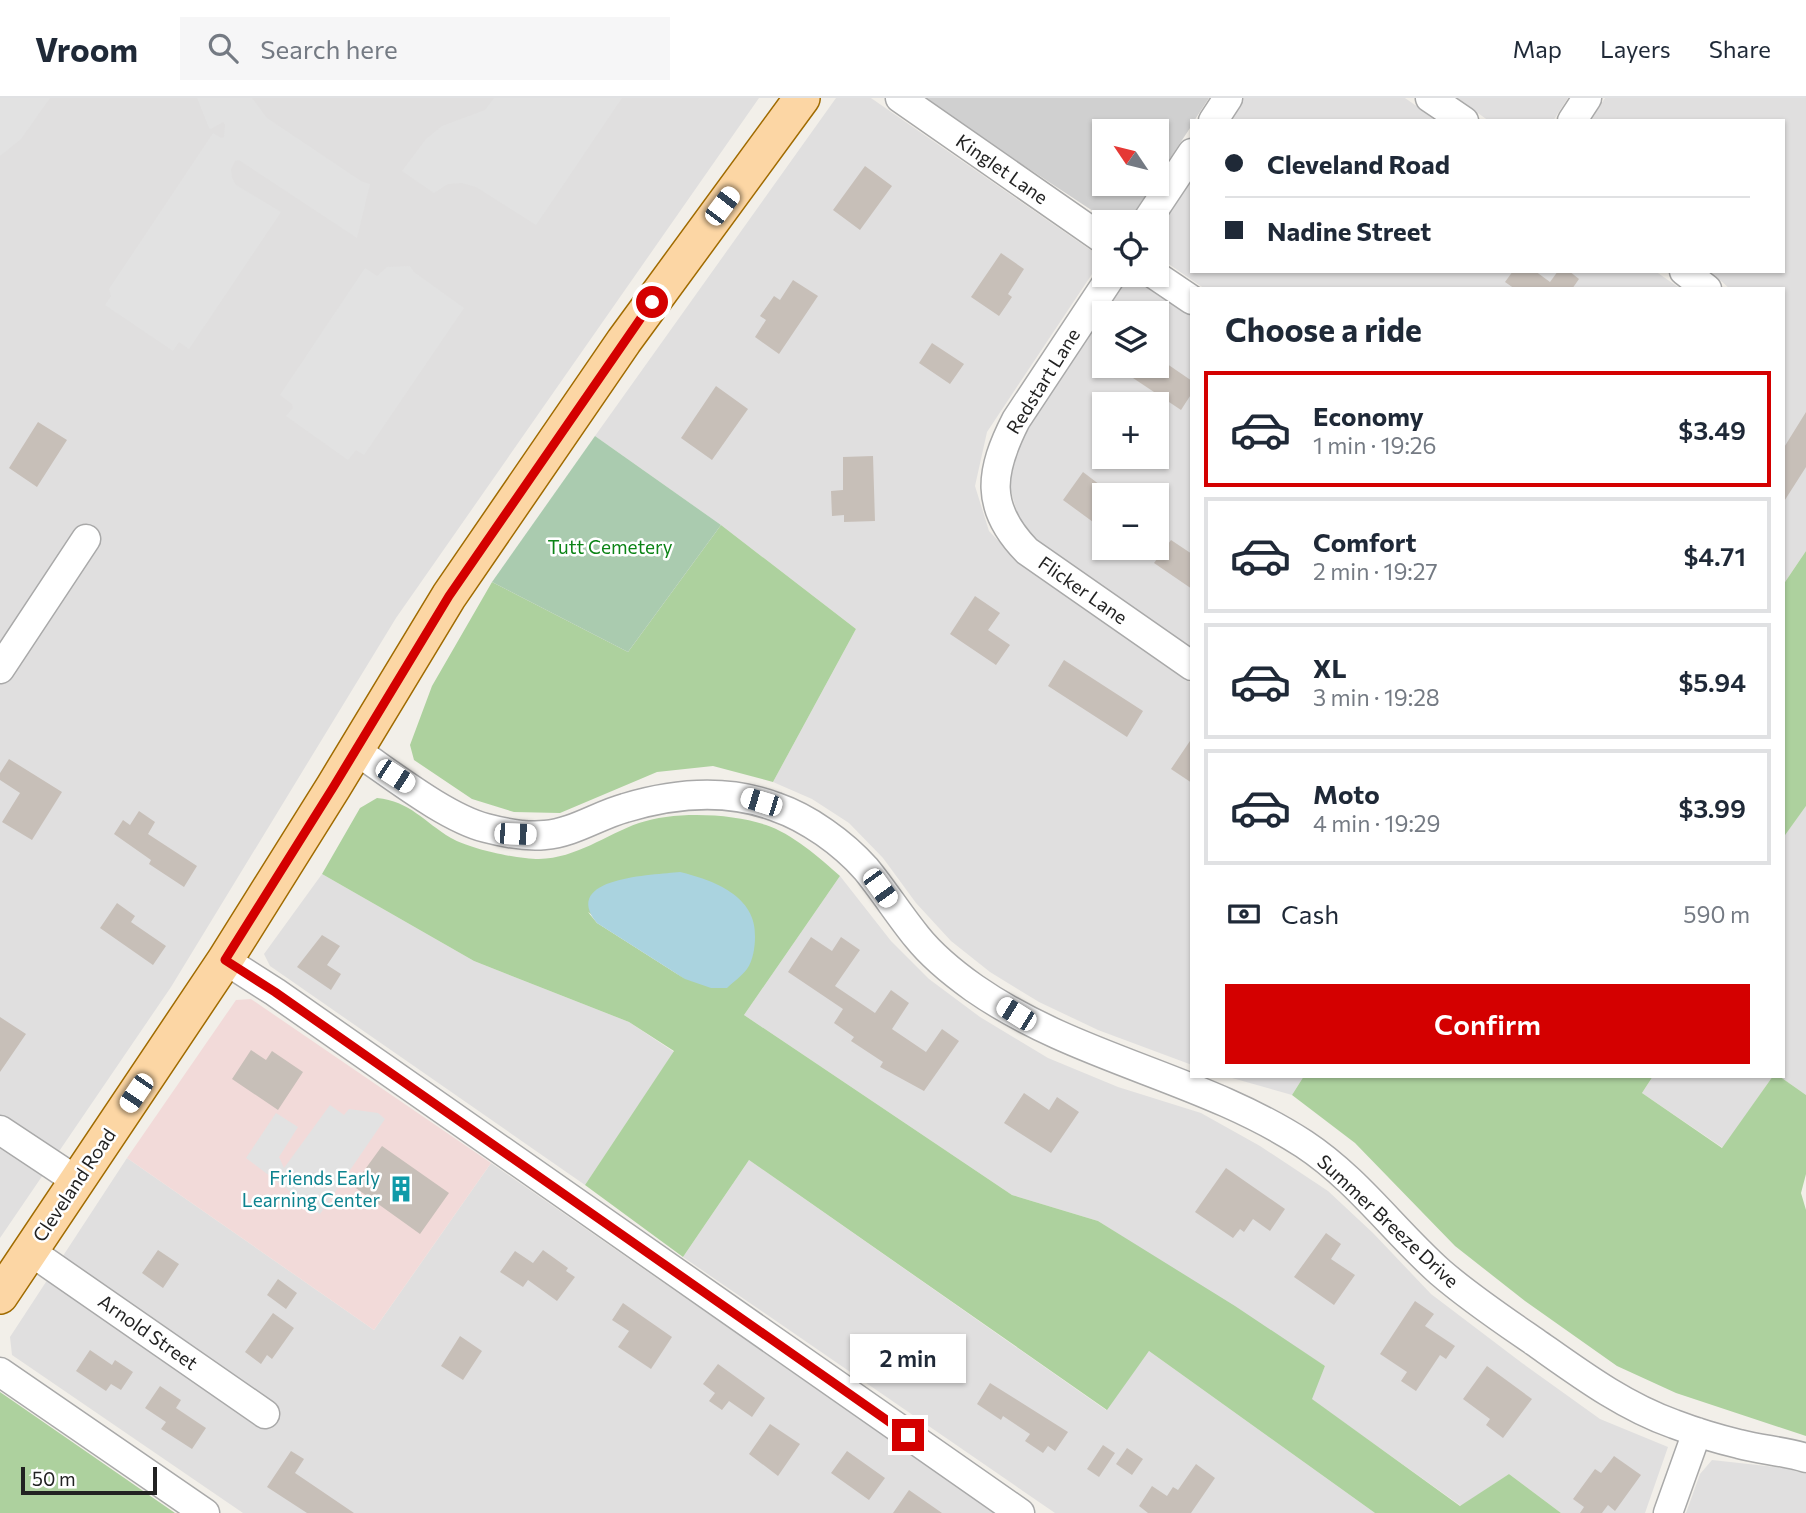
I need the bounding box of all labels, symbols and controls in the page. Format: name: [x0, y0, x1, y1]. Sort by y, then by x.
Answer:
search box: [180, 17, 670, 80]
text: Vroom: [35, 28, 138, 69]
icon: search: [204, 29, 242, 67]
text: Search here: [260, 33, 398, 64]
text: Map: [1513, 34, 1562, 63]
text: Layers: [1600, 34, 1671, 63]
text: Share: [1709, 34, 1771, 63]
north arrow: [1092, 119, 1169, 196]
map controls: [1092, 119, 1169, 560]
street label: Kinglet Lane: [952, 129, 1053, 209]
text: Cleveland Road: [1267, 148, 1450, 179]
car: [701, 183, 744, 229]
button: locate: [1092, 210, 1169, 287]
text: Nadine Street: [1267, 215, 1431, 246]
route start: [636, 286, 668, 318]
button: layers: [1092, 301, 1169, 378]
text: Choose a ride: [1225, 309, 1422, 349]
street label: Redstart Lane: [1001, 324, 1084, 438]
button: +: [1092, 392, 1169, 469]
icon: car: [1229, 398, 1292, 461]
text: Economy: [1313, 400, 1424, 431]
text: $3.49: [1678, 414, 1746, 445]
text: 1 min · 19:26: [1313, 431, 1437, 459]
button: −: [1092, 483, 1169, 560]
icon: car: [1229, 524, 1292, 587]
text: Comfort: [1313, 526, 1416, 557]
park label: Tutt Cemetery: [547, 535, 673, 558]
text: $4.71: [1683, 540, 1746, 571]
street label: Flicker Lane: [1035, 551, 1132, 629]
text: 2 min · 19:27: [1313, 557, 1438, 585]
icon: car: [1229, 650, 1292, 713]
text: XL: [1313, 652, 1347, 683]
text: $5.94: [1678, 666, 1746, 697]
text: 3 min · 19:28: [1313, 683, 1440, 711]
car: [372, 756, 419, 796]
icon: car: [1229, 776, 1292, 839]
text: Moto: [1313, 778, 1380, 809]
car: [738, 786, 785, 818]
text: $3.99: [1678, 792, 1746, 823]
text: 4 min · 19:29: [1313, 809, 1440, 837]
car: [494, 823, 537, 845]
car: [860, 865, 901, 911]
icon: cash: [1225, 895, 1263, 933]
text: Cash: [1281, 898, 1339, 929]
text: 590 m: [1683, 900, 1750, 928]
button: Confirm: [1225, 984, 1750, 1064]
car: [993, 994, 1040, 1034]
car: [116, 1070, 157, 1116]
street label: Cleveland Road: [27, 1124, 120, 1246]
street label: Summer Breeze Drive: [1313, 1149, 1464, 1292]
place label: Friends Early Learning Center: [242, 1166, 380, 1211]
building icon: Friends Early Learning Center: [386, 1174, 416, 1204]
street label: Arnold Street: [94, 1289, 203, 1374]
callout: 2 min: [850, 1334, 966, 1382]
text: 2 min: [880, 1344, 936, 1372]
route end: [892, 1419, 924, 1451]
scale bar: [21, 1464, 158, 1496]
text: 50 m: [32, 1467, 76, 1490]

